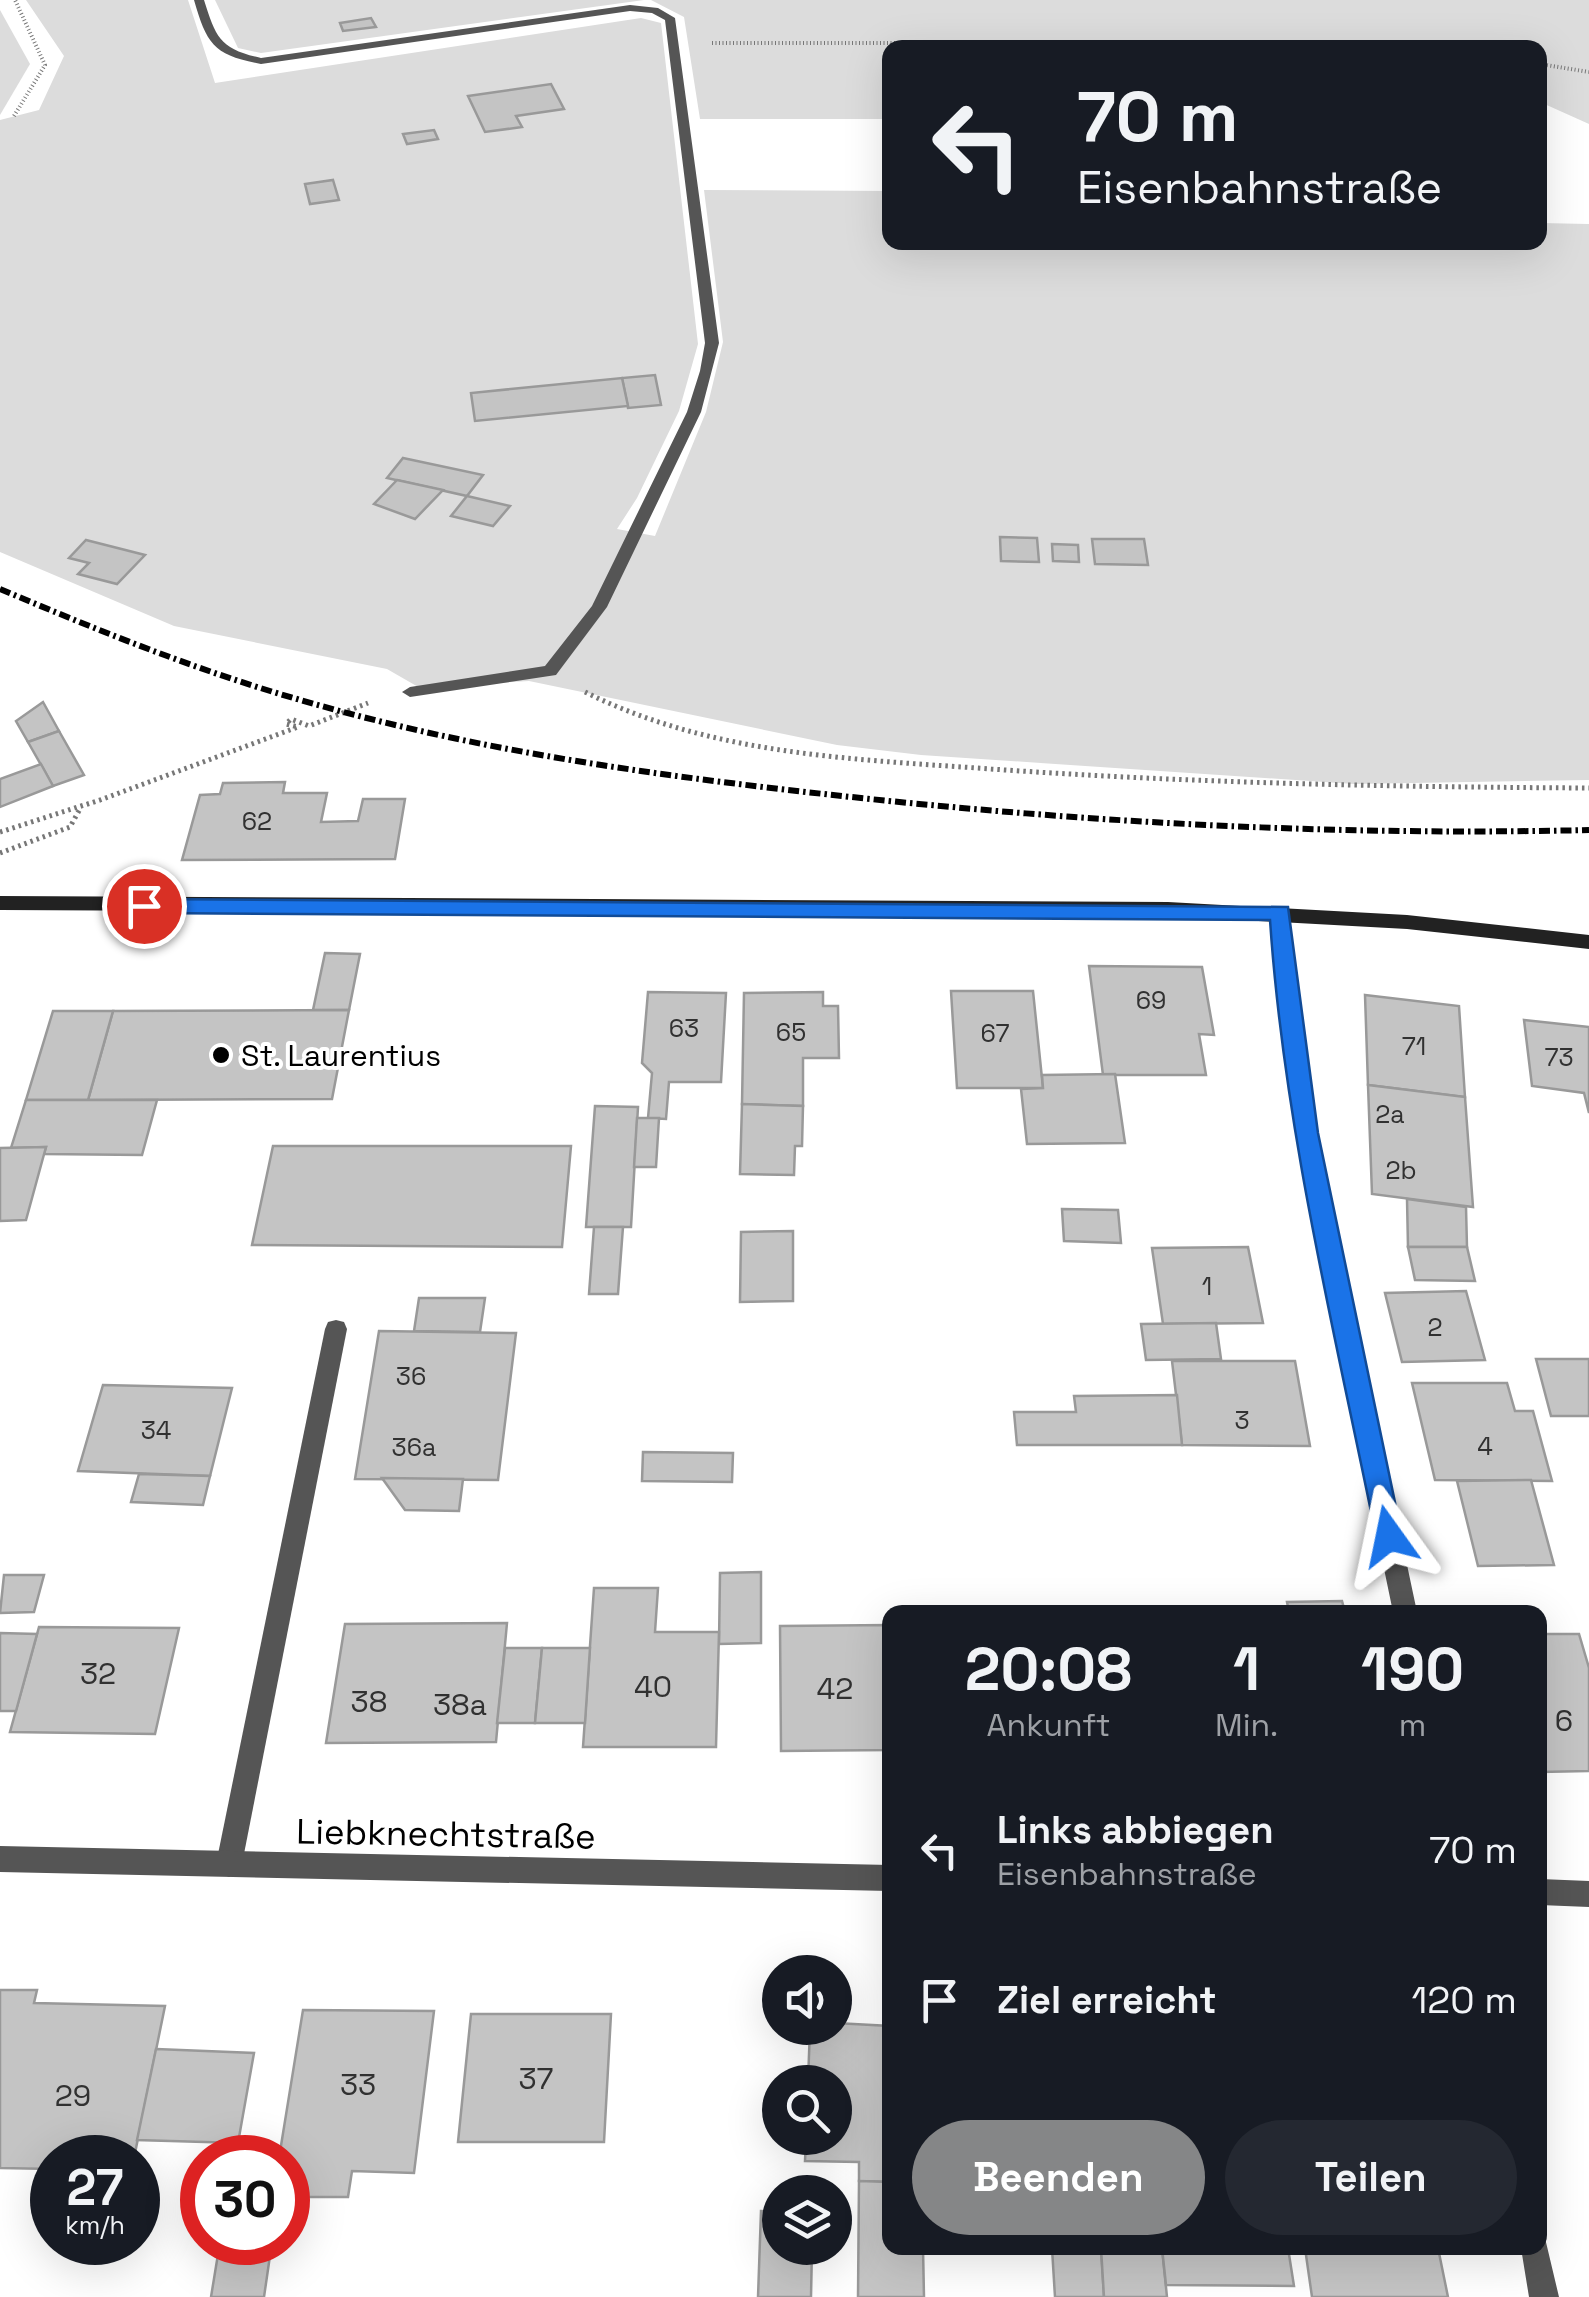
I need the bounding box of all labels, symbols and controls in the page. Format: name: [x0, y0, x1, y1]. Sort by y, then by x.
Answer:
text: 70 m: [1077, 72, 1238, 161]
icon: left: [912, 80, 1042, 210]
text: Eisenbahnstraße: [1077, 159, 1442, 216]
house number: 62: [242, 805, 272, 837]
pin: [102, 864, 187, 949]
icon: arrive: [117, 879, 172, 934]
house number: 69: [1136, 984, 1166, 1016]
house number: 63: [669, 1012, 699, 1044]
house number: 65: [776, 1016, 806, 1048]
house number: 67: [980, 1017, 1010, 1049]
house number: 71: [1402, 1030, 1426, 1062]
place label: St. Laurentius: [241, 1036, 441, 1075]
house number: 73: [1544, 1041, 1574, 1073]
marker: St. Laurentius: [210, 1044, 232, 1066]
house number: 2a: [1375, 1098, 1405, 1130]
house number: 2b: [1385, 1154, 1417, 1186]
house number: 1: [1202, 1270, 1212, 1302]
house number: 2: [1427, 1311, 1443, 1343]
house number: 36: [396, 1360, 426, 1392]
house number: 3: [1234, 1404, 1250, 1436]
house number: 34: [141, 1414, 171, 1446]
house number: 4: [1477, 1430, 1493, 1462]
house number: 36a: [392, 1431, 436, 1463]
position arrow: [1337, 1484, 1441, 1588]
text: 20:08: [965, 1631, 1132, 1708]
text: 1: [1233, 1631, 1260, 1708]
text: 190: [1361, 1631, 1464, 1708]
house number: 32: [80, 1654, 116, 1693]
house number: 40: [634, 1667, 672, 1706]
house number: 42: [817, 1669, 853, 1708]
house number: 38: [351, 1682, 387, 1721]
house number: 38a: [433, 1685, 487, 1724]
house number: 6: [1555, 1701, 1573, 1740]
text: Ankunft: [986, 1705, 1111, 1745]
text: Min.: [1215, 1705, 1278, 1745]
text: m: [1399, 1705, 1426, 1745]
text: Links abbiegen: [997, 1806, 1274, 1854]
street label: Liebknechtstraße: [296, 1809, 596, 1859]
icon: left: [912, 1823, 967, 1878]
text: 70 m: [1429, 1826, 1517, 1874]
text: Eisenbahnstraße: [997, 1854, 1257, 1894]
map controls: [762, 1955, 852, 2265]
button: sound: [762, 1955, 852, 2045]
icon: arrive: [912, 1973, 967, 2028]
text: Ziel erreicht: [997, 1976, 1217, 2024]
text: 120 m: [1411, 1976, 1517, 2024]
house number: 37: [518, 2059, 554, 2098]
house number: 33: [340, 2065, 376, 2104]
button: search: [762, 2065, 852, 2155]
house number: 29: [55, 2076, 91, 2115]
button: Beenden: [912, 2120, 1205, 2235]
button: Teilen: [1225, 2120, 1517, 2235]
speed limit sign: 30: [180, 2135, 310, 2265]
text: 27: [67, 2156, 123, 2220]
button: layers: [762, 2175, 852, 2265]
text: km/h: [65, 2209, 125, 2241]

